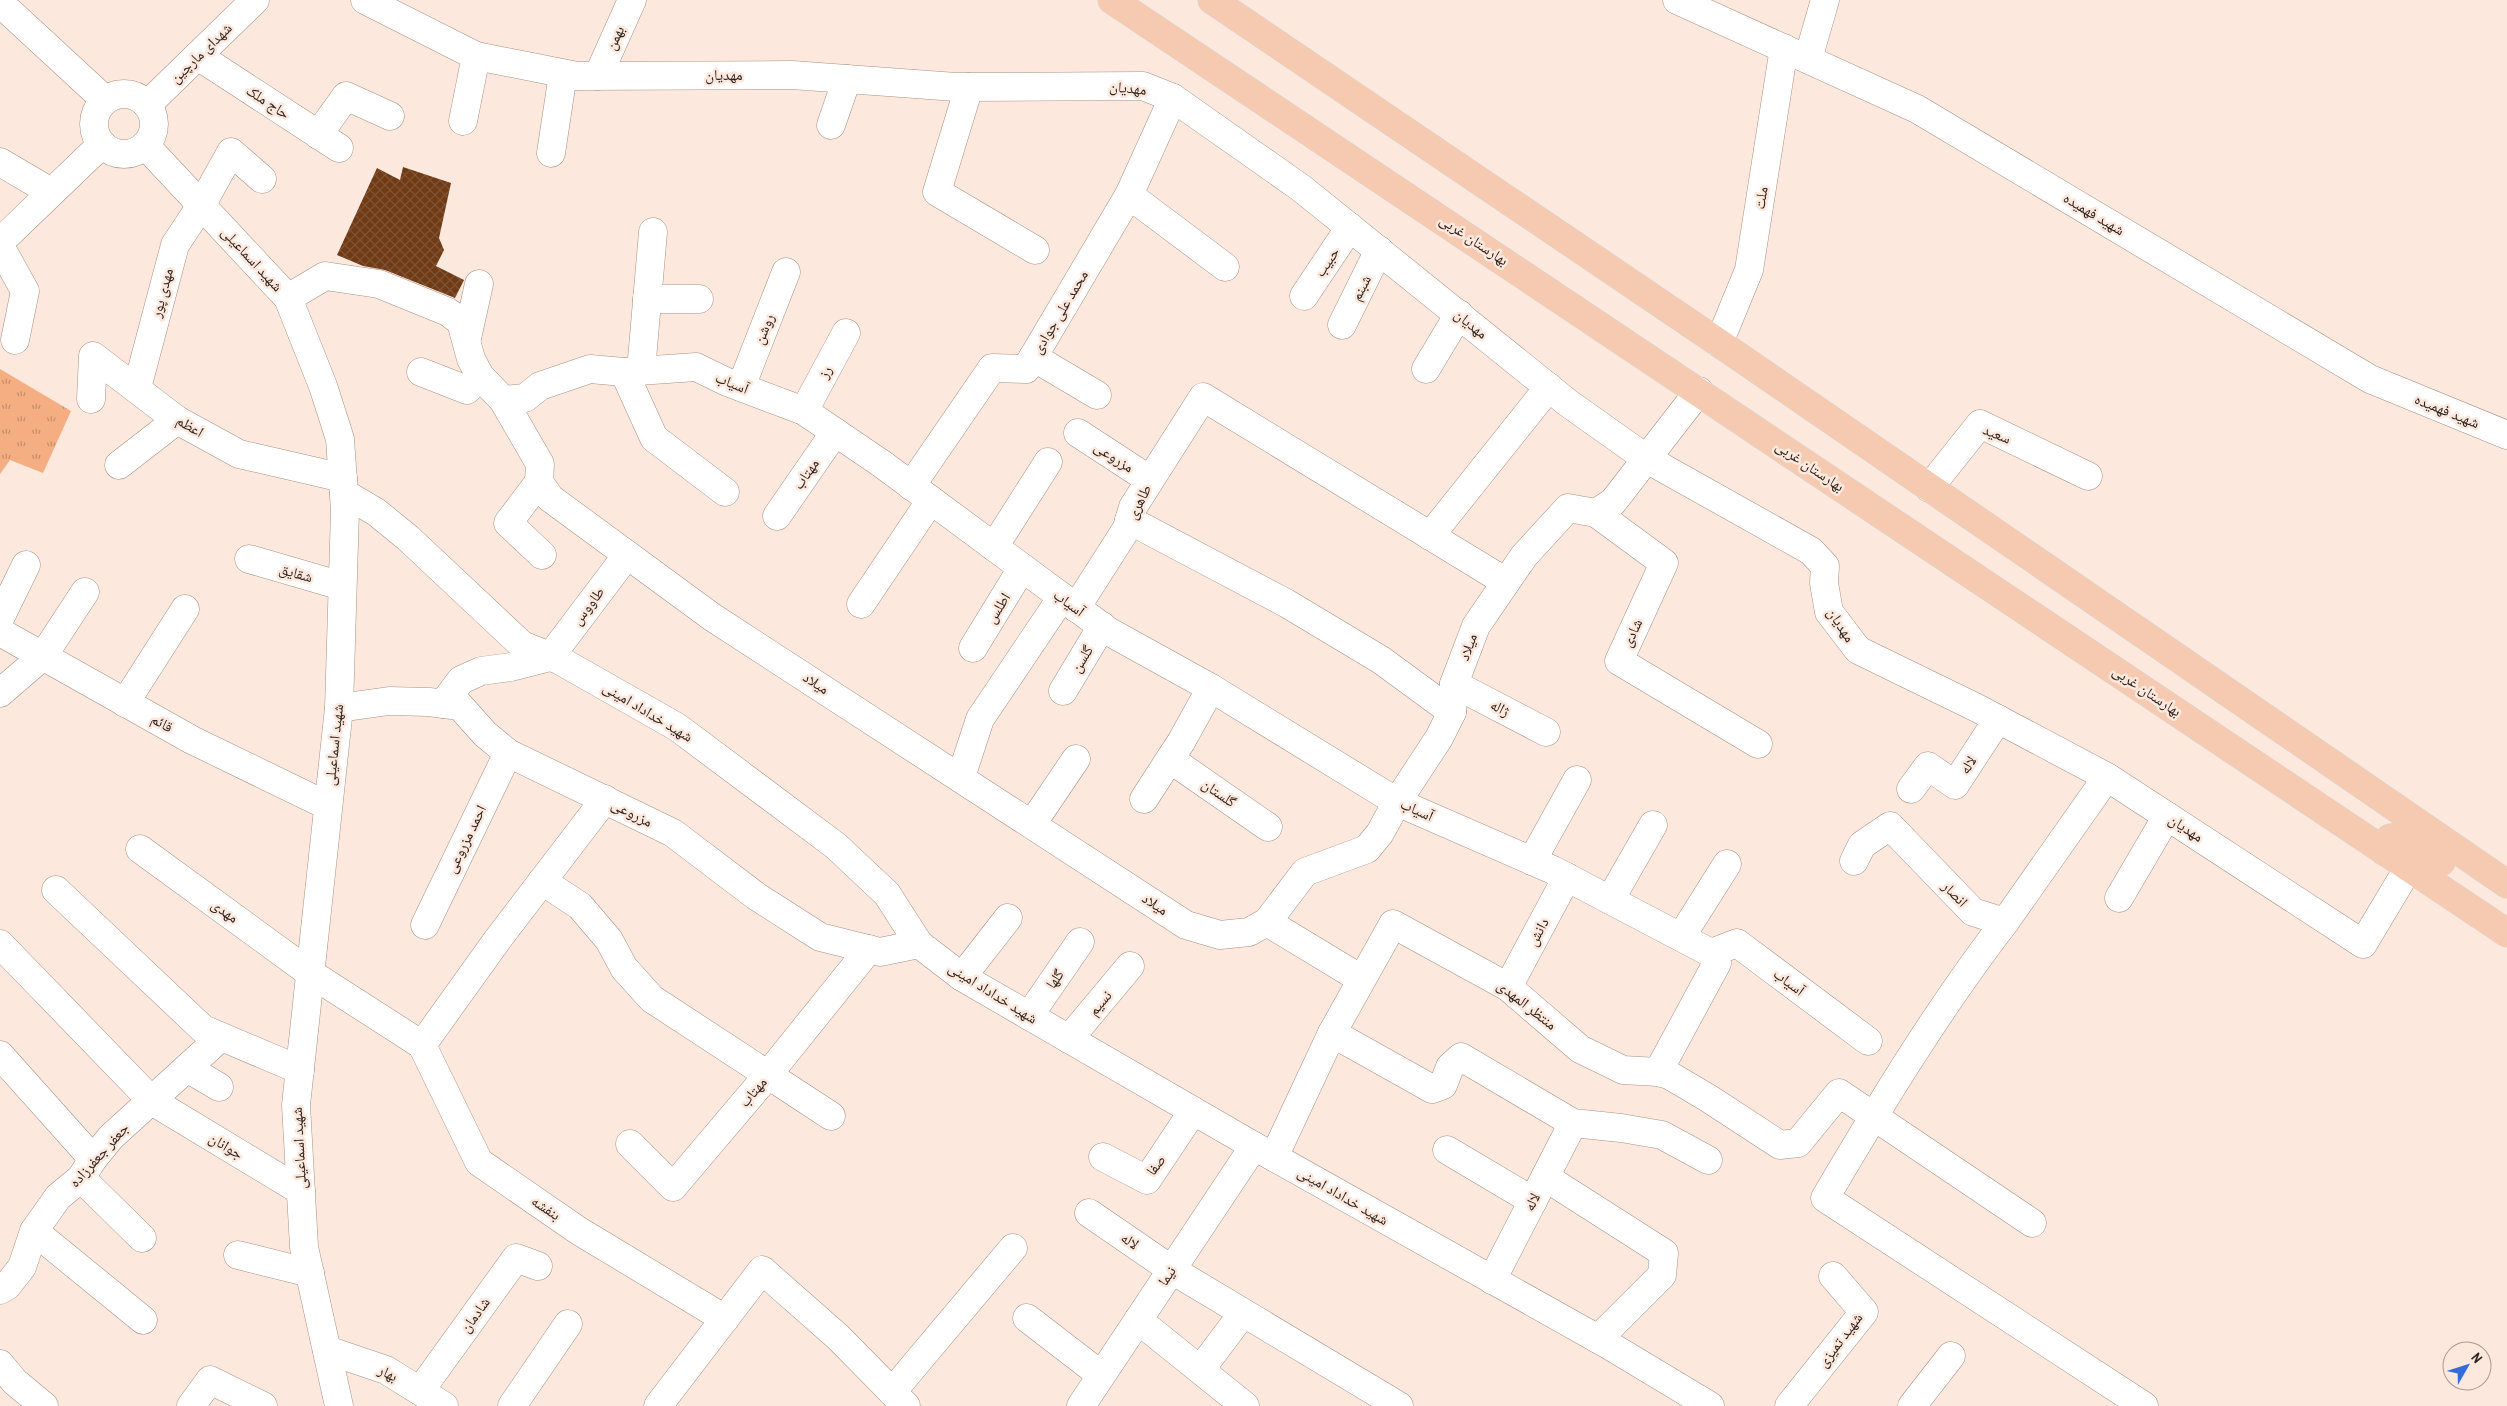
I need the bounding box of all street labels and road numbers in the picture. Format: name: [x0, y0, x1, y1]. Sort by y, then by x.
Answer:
street label: شهدای مارچین: [165, 18, 236, 88]
street label: بهمن: [600, 22, 629, 53]
street label: مهدیان: [705, 64, 743, 85]
street label: مهدیان: [1108, 75, 1148, 100]
street label: حاج ملک: [242, 80, 295, 124]
street label: ملت: [1748, 185, 1773, 211]
street label: شهید فهمیده: [2060, 187, 2129, 240]
street label: بهارستان غربی: [1436, 209, 1513, 270]
street label: شهید اسماعیلی: [217, 222, 288, 296]
street label: حبیب: [1309, 242, 1344, 281]
street label: مهدی پور: [145, 266, 178, 321]
street label: محمد علی جوادی: [1026, 266, 1093, 358]
street label: شبنم: [1345, 271, 1376, 304]
street label: مهدیان: [1450, 304, 1493, 344]
street label: روشن: [748, 310, 779, 347]
street label: رز: [812, 362, 837, 383]
street label: آسیاب: [712, 366, 753, 399]
street label: شهید فهمیده: [2412, 388, 2483, 433]
street label: اعظم: [173, 409, 208, 442]
street label: سعید: [1980, 418, 2014, 449]
street label: بهارستان غربی: [1772, 435, 1849, 496]
street label: مزروعی: [1090, 436, 1138, 477]
street label: مهتاب: [787, 454, 824, 493]
street label: طاهری: [1121, 481, 1156, 523]
street label: شقایق: [277, 558, 316, 587]
street label: طاووس: [566, 582, 609, 629]
street label: آسیاب: [1049, 584, 1090, 622]
street label: اطلس: [980, 588, 1015, 627]
street label: مهدیان: [1822, 603, 1860, 646]
street label: شادی: [1616, 615, 1647, 650]
street label: میلاد: [1453, 630, 1482, 663]
street label: گلسن: [1065, 641, 1098, 676]
street label: بهارستان غربی: [2109, 660, 2186, 721]
street label: میلاد: [799, 666, 834, 699]
street label: شهید خداداد امینی: [599, 676, 697, 747]
street label: ژاله: [1487, 694, 1514, 721]
street label: شهید اسماعیلی: [319, 703, 348, 787]
street label: قائم: [147, 708, 177, 737]
street label: لاله: [1954, 752, 1981, 778]
street label: گلستان: [1198, 773, 1241, 812]
street label: مزروعی: [608, 793, 657, 832]
street label: آسیاب: [1397, 793, 1438, 827]
street label: احمد مزروعی: [440, 801, 491, 876]
street label: مهدیان: [2165, 809, 2208, 847]
street label: انصار: [1937, 875, 1973, 911]
street label: میلاد: [1138, 887, 1173, 920]
street label: مهدی: [207, 894, 243, 928]
street label: دانش: [1521, 914, 1554, 950]
street label: شهید خداداد امینی: [945, 957, 1042, 1028]
street label: آسیاب: [1769, 963, 1810, 1001]
street label: گلها: [1040, 964, 1069, 993]
street label: منتظر المهدی: [1493, 975, 1562, 1035]
street label: نسیم: [1083, 985, 1116, 1020]
street label: مهتاب: [734, 1072, 771, 1111]
street label: شهید اسماعیلی: [286, 1106, 311, 1189]
street label: جعفر جعفرزاده: [64, 1117, 134, 1192]
street label: جوانان: [205, 1127, 248, 1164]
street label: صفا: [1141, 1150, 1170, 1180]
street label: شهید خداداد امینی: [1294, 1161, 1393, 1230]
street label: لاله: [1518, 1189, 1545, 1214]
street label: بنفشه: [528, 1190, 565, 1225]
street label: لاله: [1117, 1227, 1144, 1254]
street label: نیما: [1152, 1262, 1181, 1290]
street label: شادمان: [455, 1293, 495, 1337]
street label: شهید تمیزی: [1812, 1308, 1867, 1371]
street label: بهار: [374, 1358, 402, 1386]

